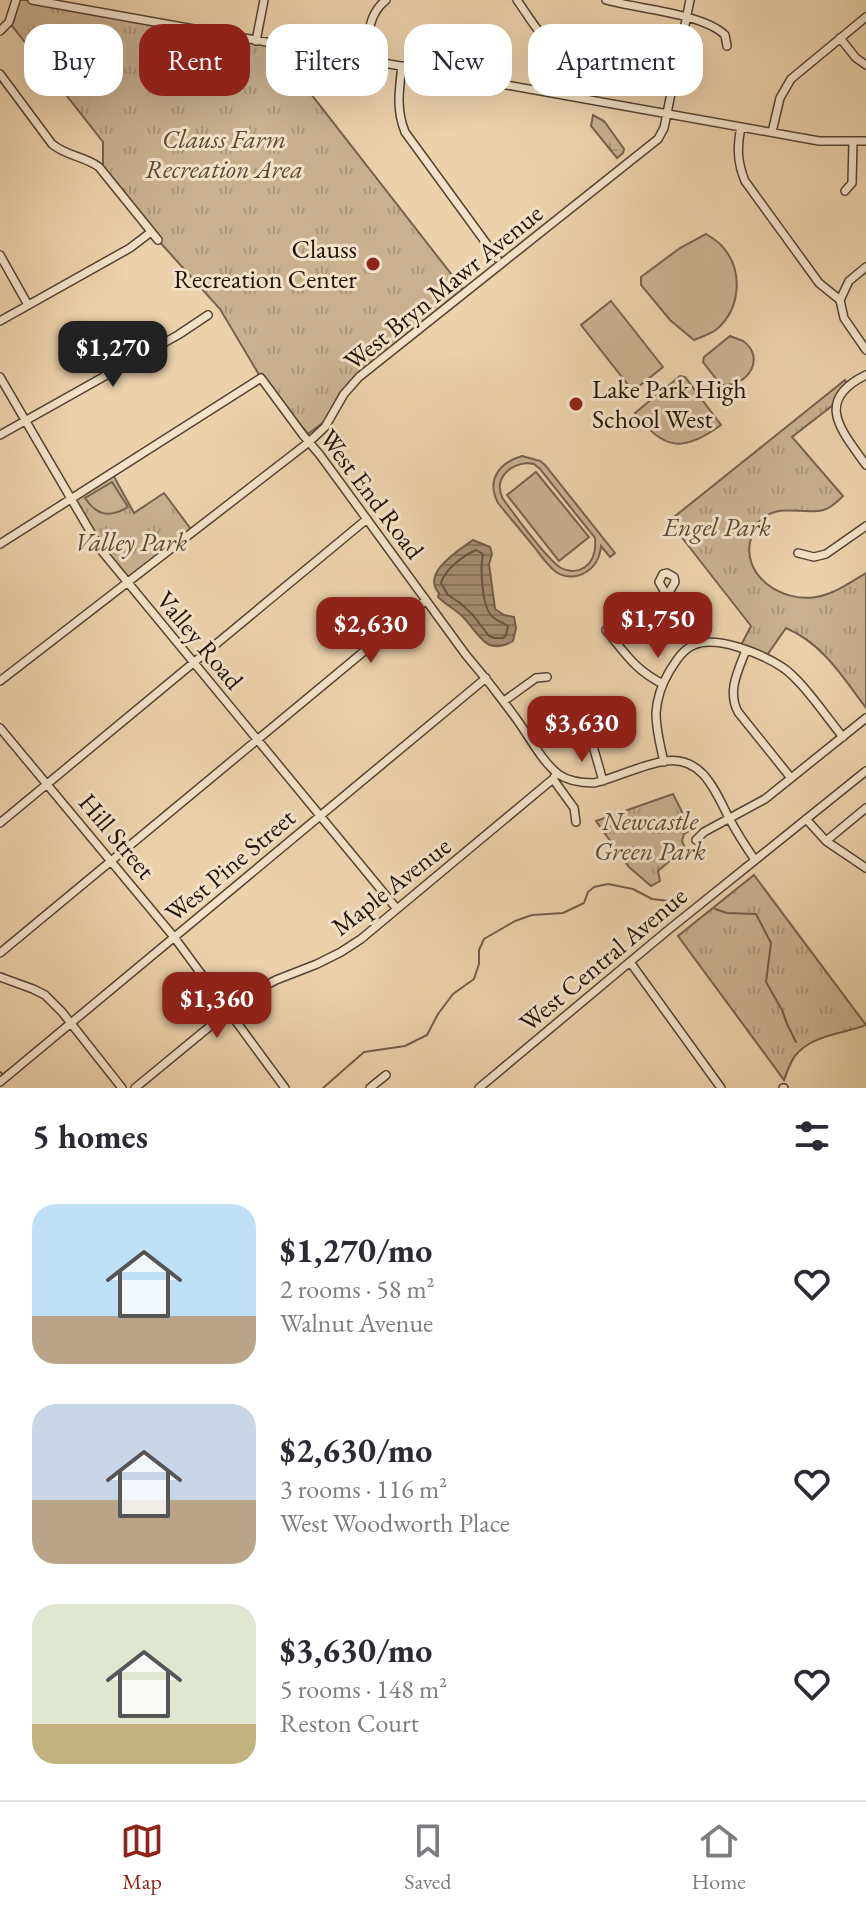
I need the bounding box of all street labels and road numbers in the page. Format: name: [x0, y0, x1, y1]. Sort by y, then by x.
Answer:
street label: West Bryn Mawr Avenue: [337, 196, 549, 378]
street label: West End Road: [312, 422, 433, 567]
street label: Valley Road: [149, 584, 252, 697]
street label: Hill Street: [71, 786, 163, 886]
street label: West Pine Street: [158, 801, 302, 929]
street label: Maple Avenue: [324, 829, 458, 943]
street label: West Central Avenue: [512, 879, 694, 1039]

